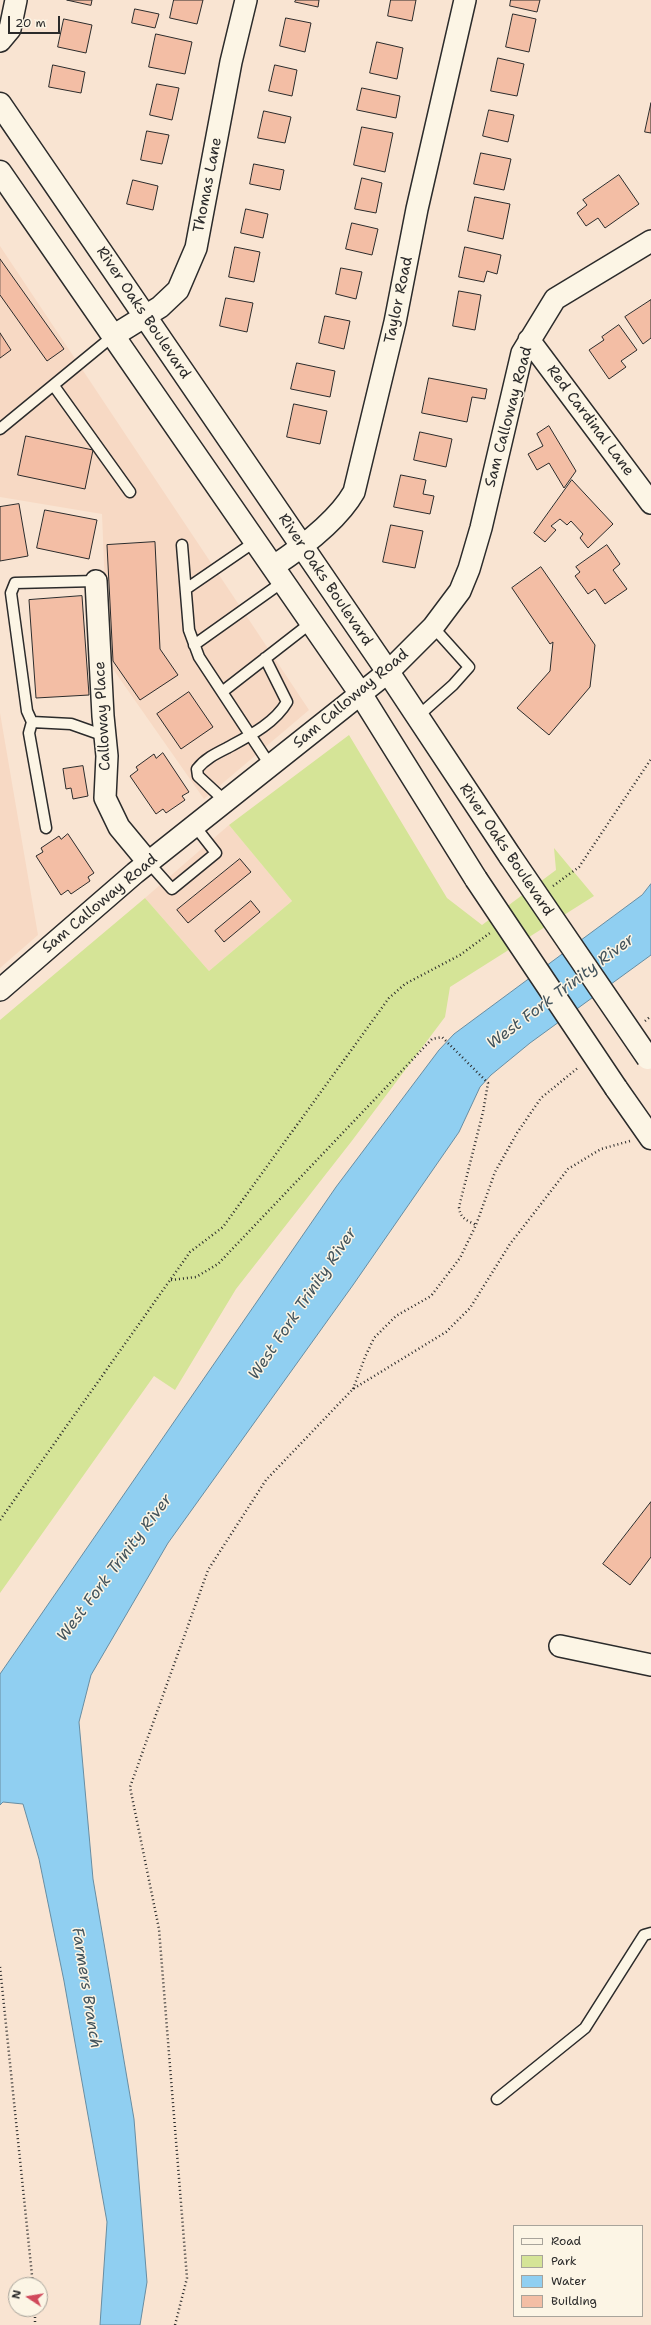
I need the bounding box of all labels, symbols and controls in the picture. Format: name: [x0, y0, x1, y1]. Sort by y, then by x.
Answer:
scale bar: [10, 8, 62, 34]
text: 20 m: [15, 15, 46, 31]
street label: Thomas Lane: [190, 136, 226, 234]
street label: River Oaks Boulevard: [92, 243, 194, 383]
street label: Taylor Road: [381, 255, 417, 345]
street label: Sam Calloway Road: [482, 345, 536, 489]
street label: Red Cardinal Lane: [542, 362, 638, 480]
street label: River Oaks Boulevard: [274, 510, 376, 650]
street label: Sam Calloway Road: [290, 646, 412, 752]
street label: Calloway Place: [91, 661, 115, 771]
street label: River Oaks Boulevard: [455, 780, 557, 920]
street label: Sam Calloway Road: [39, 851, 161, 957]
water label: West Fork Trinity River: [484, 930, 638, 1054]
water label: West Fork Trinity River: [245, 1224, 361, 1384]
water label: West Fork Trinity River: [53, 1491, 177, 1645]
water label: Farmers Branch: [67, 1926, 105, 2050]
legend: [513, 2225, 643, 2317]
text: Road: [551, 2233, 581, 2249]
text: Park: [551, 2253, 577, 2269]
text: Water: [551, 2273, 586, 2289]
north arrow: [8, 2277, 48, 2317]
text: N: [9, 2289, 25, 2300]
text: Building: [551, 2293, 597, 2309]

